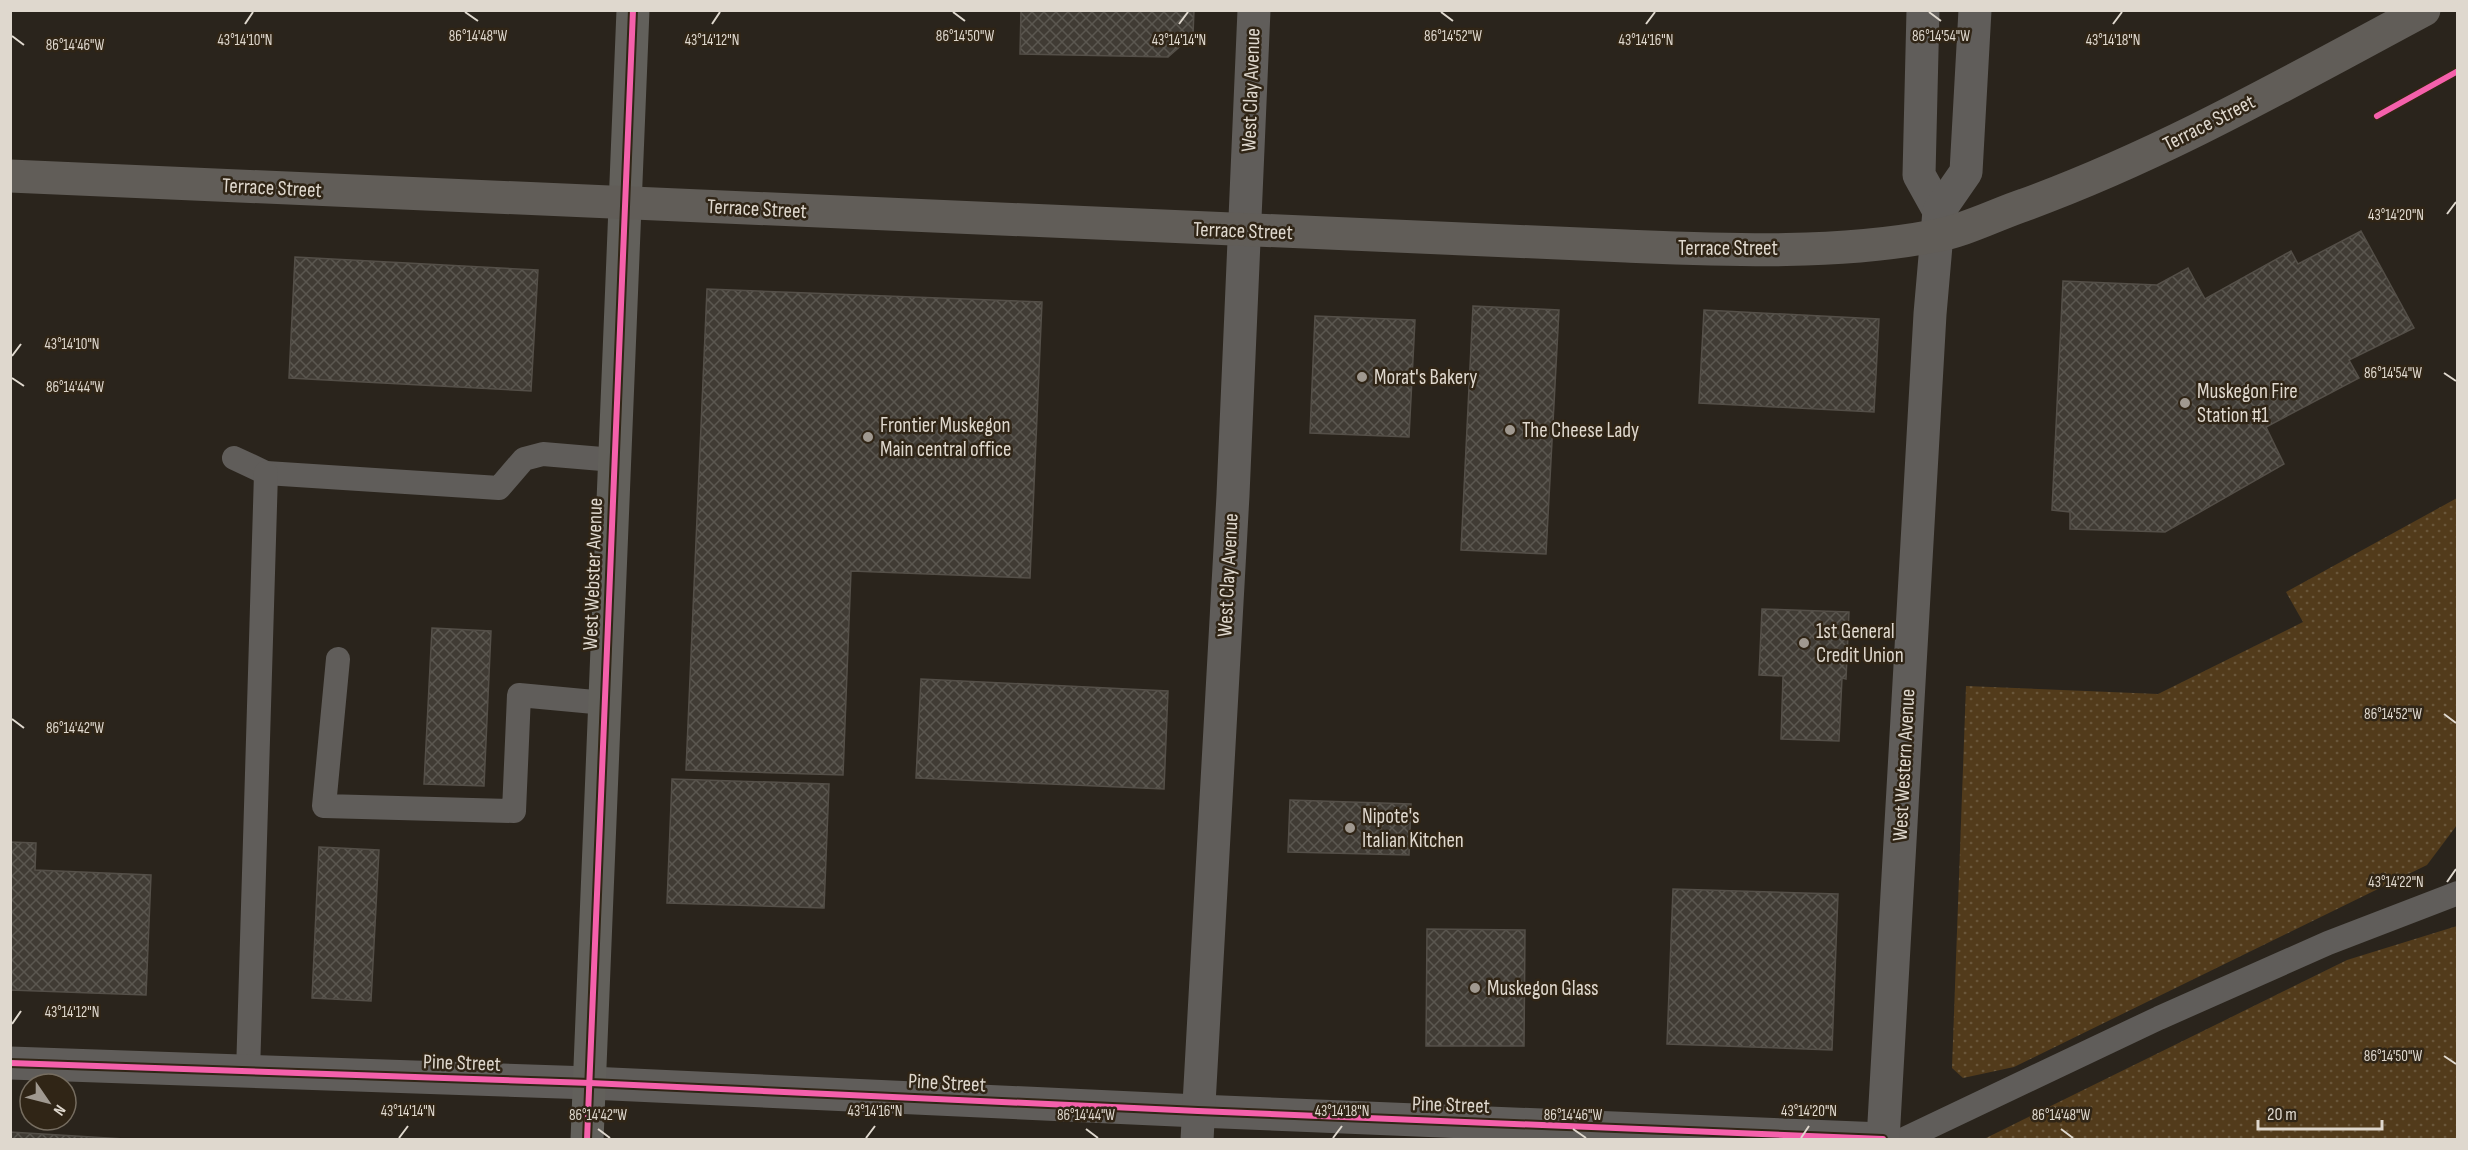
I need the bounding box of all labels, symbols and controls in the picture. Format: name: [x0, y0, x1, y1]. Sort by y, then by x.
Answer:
text: 86°14'48"W: [449, 27, 507, 46]
text: 86°14'50"W: [936, 27, 994, 46]
text: 86°14'52"W: [1424, 27, 1482, 46]
text: 86°14'54"W: [1912, 27, 1970, 46]
street label: West Clay Avenue: [1236, 28, 1266, 152]
text: 43°14'10"N: [218, 31, 272, 50]
text: 43°14'12"N: [685, 31, 739, 50]
text: 43°14'14"N: [1152, 31, 1206, 50]
text: 43°14'16"N: [1619, 31, 1673, 50]
text: 43°14'18"N: [2086, 31, 2140, 50]
text: 86°14'46"W: [46, 36, 104, 55]
street label: Terrace Street: [2159, 89, 2259, 157]
street label: Terrace Street: [222, 173, 322, 203]
street label: Terrace Street: [707, 194, 807, 224]
text: 43°14'20"N: [2368, 206, 2424, 225]
street label: Terrace Street: [1193, 217, 1293, 245]
street label: Terrace Street: [1678, 236, 1778, 261]
text: 43°14'10"N: [45, 335, 99, 354]
text: 86°14'54"W: [2364, 364, 2422, 383]
place label: Morat's Bakery: [1374, 365, 1477, 390]
marker: Morat's Bakery: [1355, 370, 1369, 384]
text: 86°14'44"W: [46, 378, 104, 397]
place label: Muskegon Fire Station #1: [2197, 379, 2298, 428]
marker: Muskegon Fire Station #1: [2178, 396, 2192, 410]
place label: Frontier Muskegon Main central office: [880, 413, 1011, 462]
place label: The Cheese Lady: [1522, 418, 1639, 443]
marker: The Cheese Lady: [1503, 423, 1517, 437]
marker: Frontier Muskegon Main central office: [861, 430, 875, 444]
street label: West Webster Avenue: [578, 497, 608, 651]
street label: West Clay Avenue: [1212, 513, 1244, 637]
place label: 1st General Credit Union: [1816, 619, 1904, 668]
marker: 1st General Credit Union: [1797, 636, 1811, 650]
street label: West Western Avenue: [1888, 688, 1920, 842]
text: 86°14'52"W: [2364, 705, 2422, 724]
text: 86°14'42"W: [46, 719, 104, 738]
place label: Nipote's Italian Kitchen: [1362, 804, 1464, 853]
marker: Nipote's Italian Kitchen: [1343, 821, 1357, 835]
text: 43°14'22"N: [2368, 873, 2424, 892]
place label: Muskegon Glass: [1487, 976, 1599, 1001]
marker: Muskegon Glass: [1468, 981, 1482, 995]
text: 43°14'12"N: [45, 1003, 99, 1022]
text: 86°14'50"W: [2364, 1047, 2422, 1066]
street label: Pine Street: [423, 1049, 501, 1077]
street label: Pine Street: [907, 1068, 987, 1098]
north arrow: [18, 1072, 78, 1132]
street label: Pine Street: [1412, 1091, 1490, 1119]
scale bar: [2258, 1093, 2382, 1131]
text: N: [49, 1101, 69, 1119]
text: 43°14'14"N: [381, 1102, 435, 1121]
text: 43°14'16"N: [848, 1102, 902, 1121]
text: 43°14'18"N: [1315, 1102, 1369, 1121]
text: 43°14'20"N: [1781, 1102, 1837, 1121]
text: 20 m: [2267, 1104, 2297, 1125]
text: 86°14'42"W: [569, 1106, 627, 1125]
text: 86°14'44"W: [1057, 1106, 1115, 1125]
text: 86°14'46"W: [1544, 1106, 1602, 1125]
text: 86°14'48"W: [2032, 1106, 2090, 1125]

